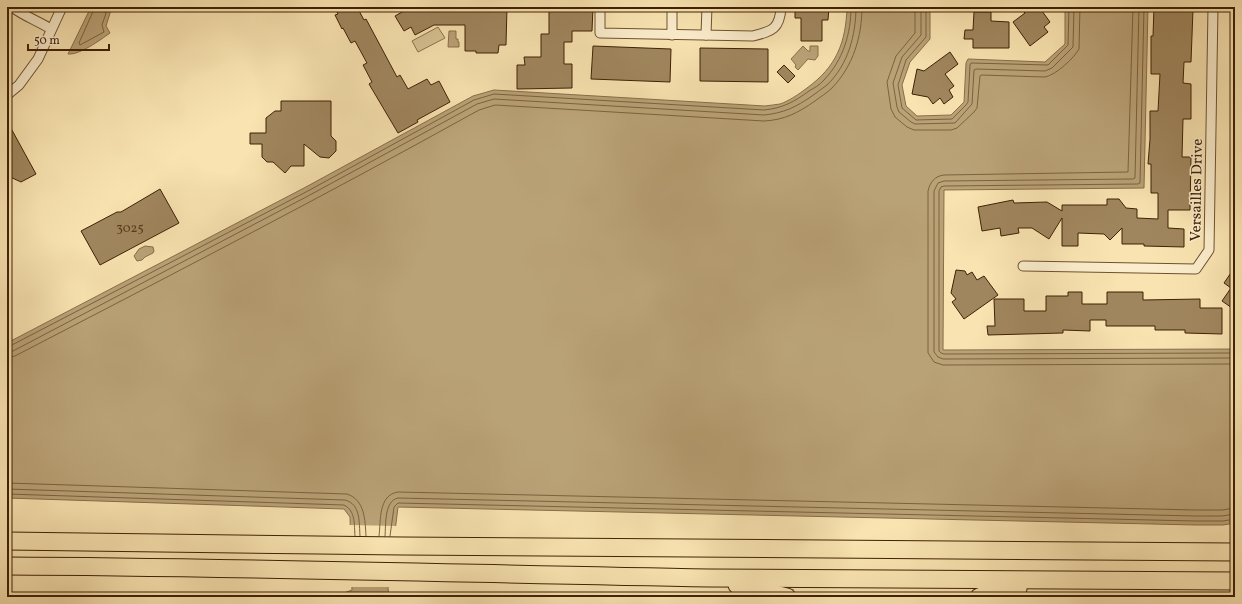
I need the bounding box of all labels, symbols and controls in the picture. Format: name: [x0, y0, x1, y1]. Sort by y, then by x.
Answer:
scale bar: [28, 26, 109, 52]
text: 50 m: [34, 33, 60, 49]
street label: Versailles Drive: [1186, 138, 1209, 242]
house number: 3025: [116, 220, 144, 238]

